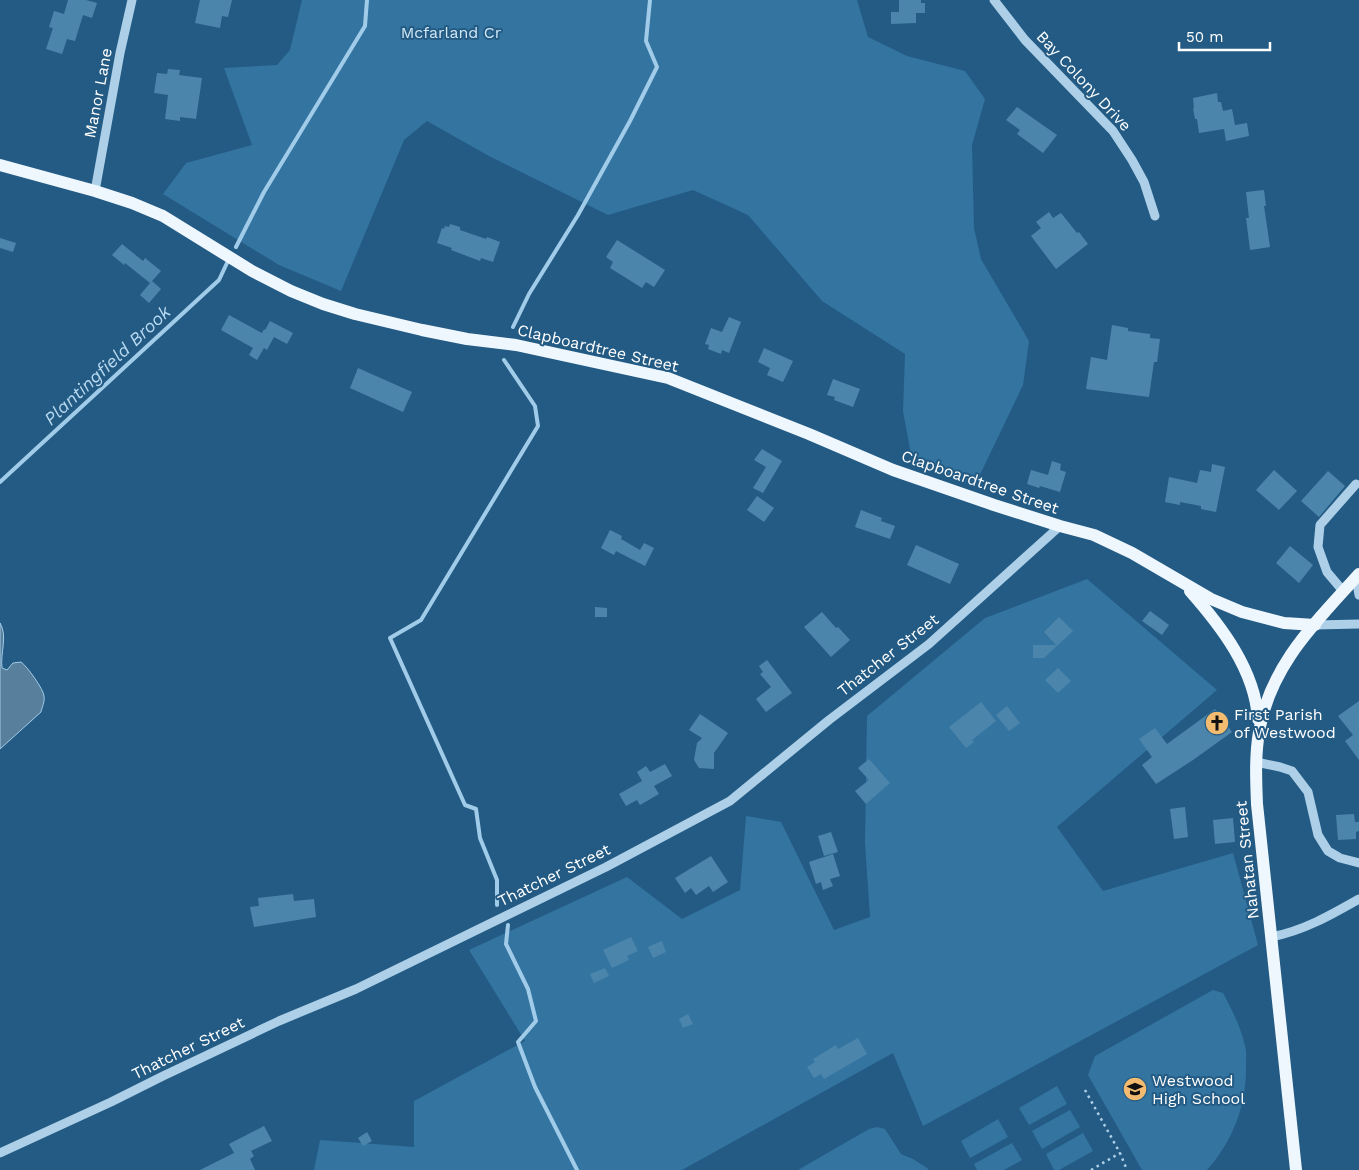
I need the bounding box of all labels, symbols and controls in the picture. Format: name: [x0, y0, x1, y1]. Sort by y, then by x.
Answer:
scale bar: [1179, 20, 1270, 52]
park label: Mcfarland Cr: [401, 23, 502, 42]
street label: Bay Colony Drive: [1033, 27, 1135, 135]
text: 50 m: [1186, 28, 1223, 46]
street label: Manor Lane: [80, 46, 116, 140]
water label: Plantingfield Brook: [39, 300, 176, 429]
street label: Clapboardtree Street: [515, 320, 681, 376]
street label: Clapboardtree Street: [899, 446, 1061, 518]
street label: Thatcher Street: [834, 610, 942, 700]
place label: First Parish of Westwood: [1234, 705, 1336, 742]
church icon: First Parish of Westwood: [1204, 710, 1230, 736]
street label: Nahatan Street: [1231, 800, 1263, 920]
street label: Thatcher Street: [495, 839, 614, 910]
street label: Thatcher Street: [129, 1012, 248, 1083]
place label: Westwood High School: [1152, 1071, 1245, 1108]
school or university icon: Westwood High School: [1122, 1076, 1148, 1102]

